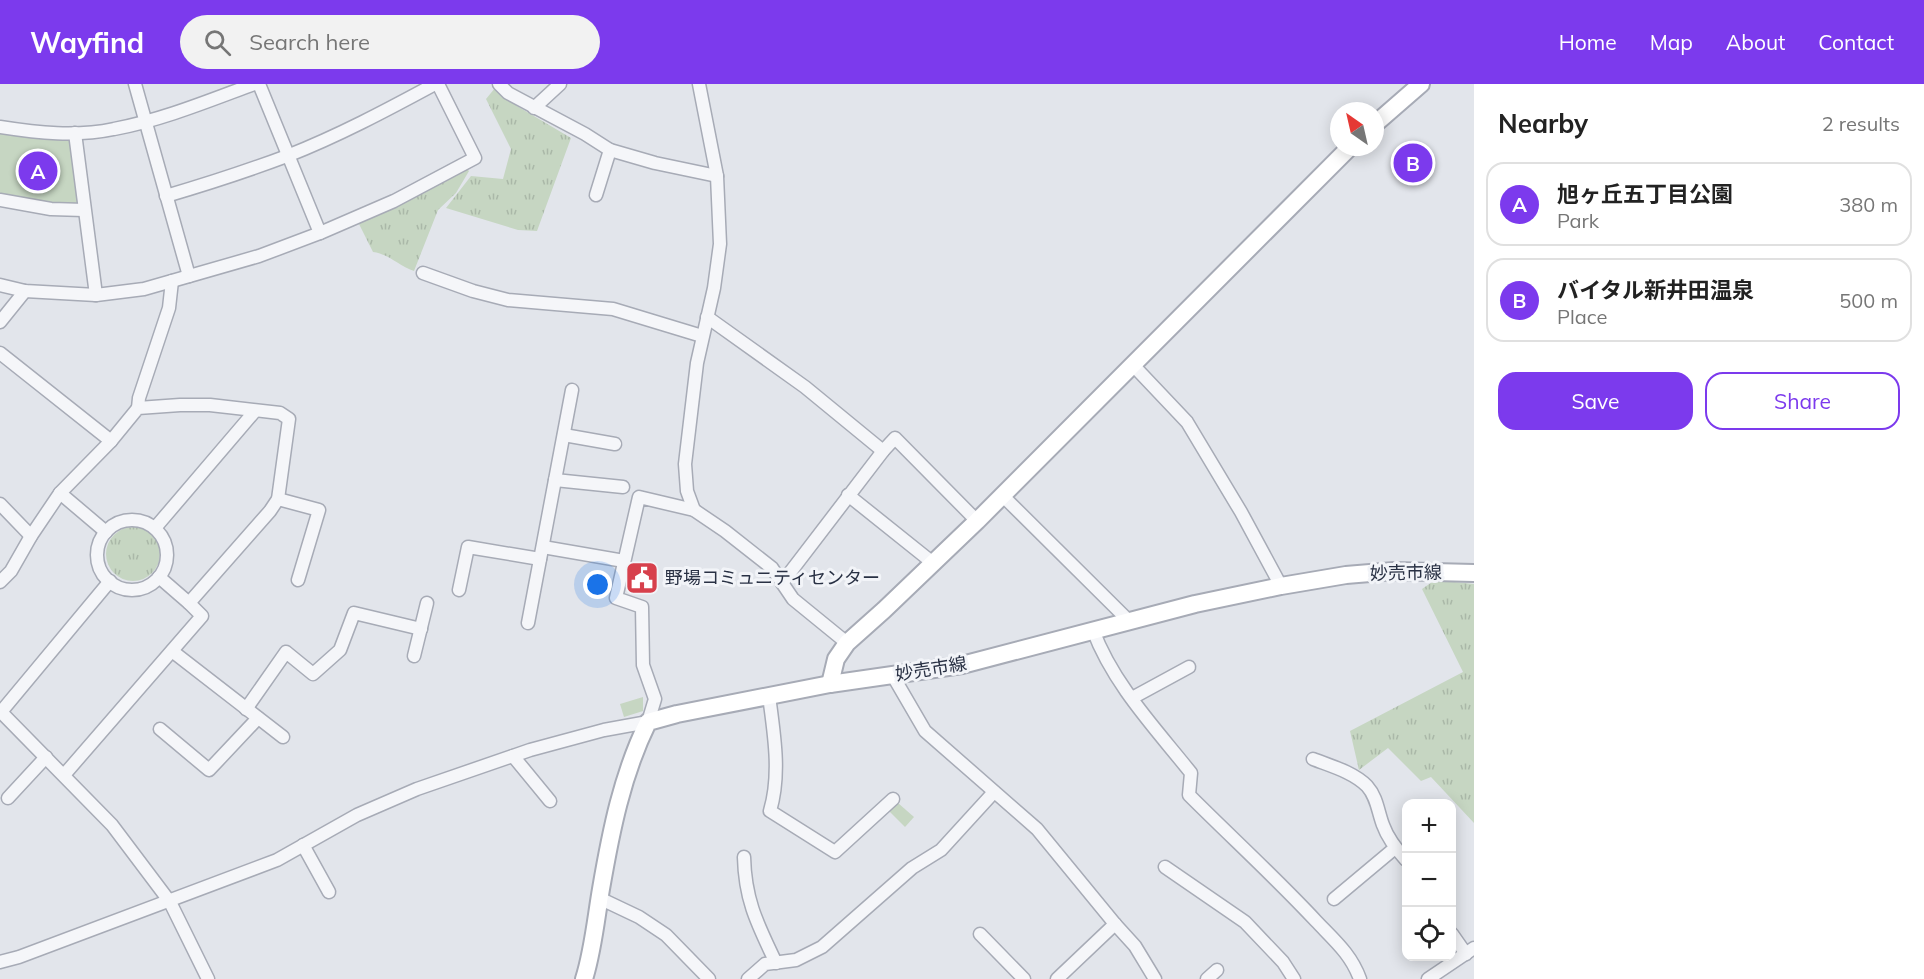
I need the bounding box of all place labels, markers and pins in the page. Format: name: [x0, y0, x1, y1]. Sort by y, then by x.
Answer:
pin: B: [1394, 140, 1432, 185]
pin: A: [18, 148, 57, 194]
public building icon: 野場コミュニティセンター: [624, 560, 660, 596]
place label: 野場コミュニティセンター: [665, 566, 880, 589]

